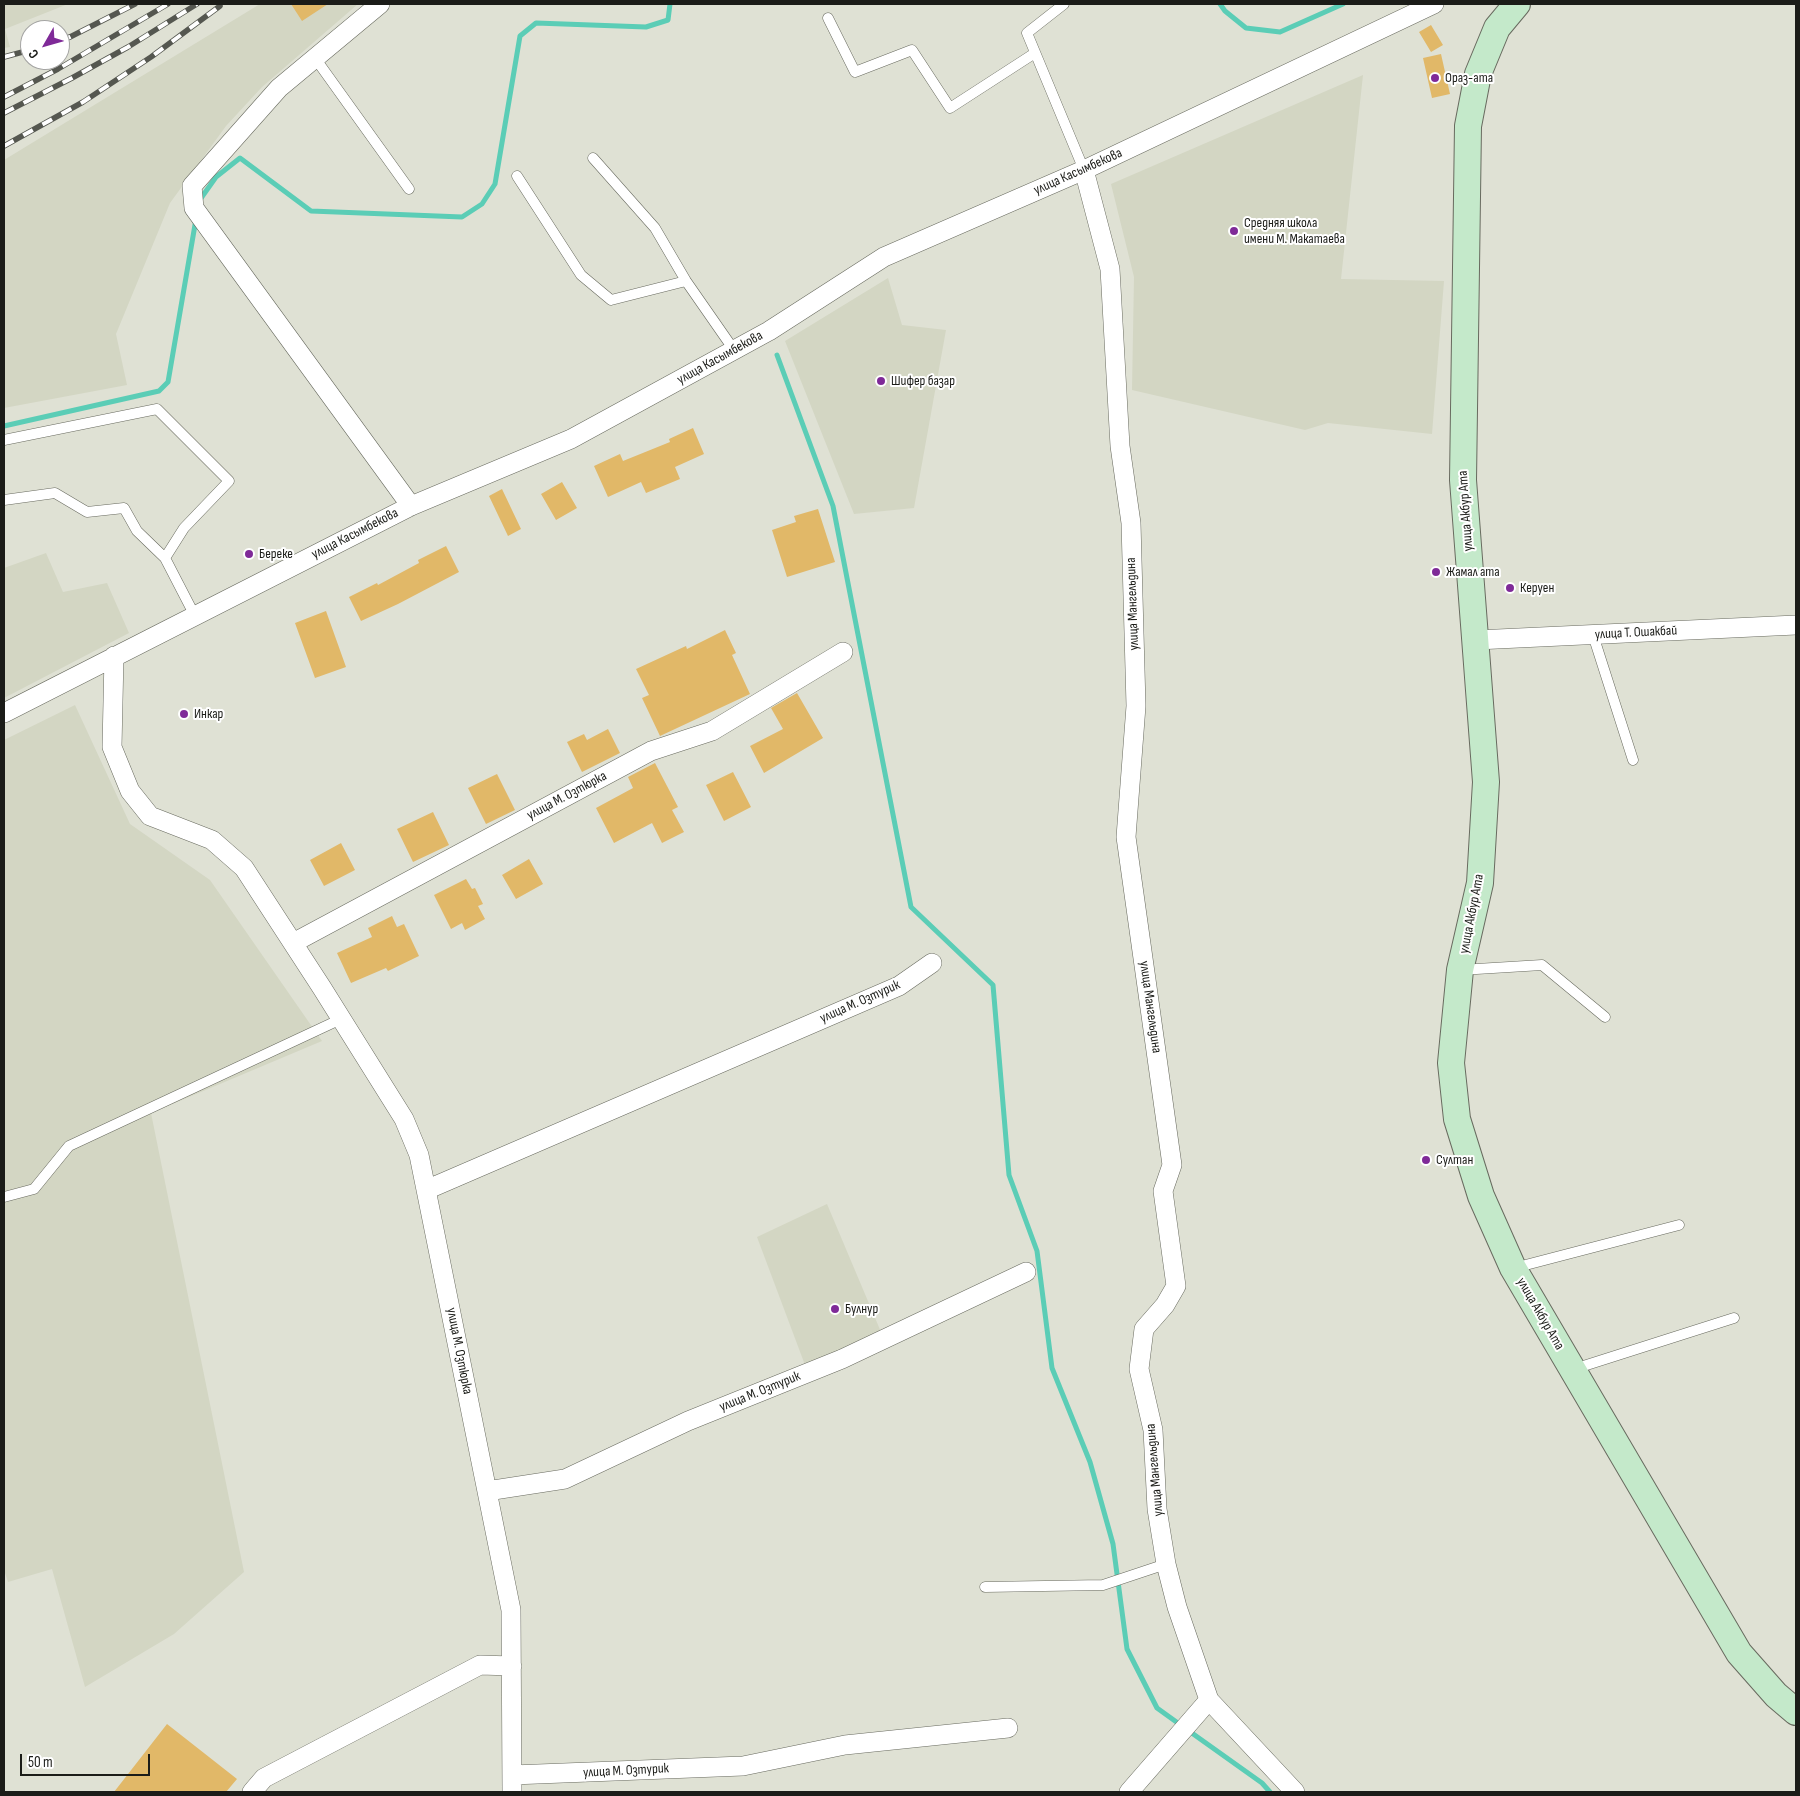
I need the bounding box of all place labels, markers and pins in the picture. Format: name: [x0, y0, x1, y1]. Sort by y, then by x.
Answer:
place label: Ораз-ата: [1445, 70, 1493, 86]
marker: Ораз-ата: [1429, 72, 1441, 84]
place label: Средняя школа имени М. Макатаева: [1244, 215, 1345, 248]
marker: Средняя школа имени М. Макатаева: [1228, 225, 1240, 237]
place label: Шифер базар: [891, 373, 955, 389]
marker: Шифер базар: [875, 375, 887, 387]
place label: Береке: [259, 546, 293, 562]
marker: Береке: [243, 548, 255, 560]
place label: Жамал ата: [1446, 564, 1500, 580]
marker: Жамал ата: [1430, 566, 1442, 578]
place label: Керуен: [1520, 580, 1554, 596]
marker: Керуен: [1504, 582, 1516, 594]
place label: Инкар: [194, 706, 223, 722]
marker: Инкар: [178, 708, 190, 720]
place label: Султан: [1436, 1152, 1473, 1168]
marker: Султан: [1420, 1154, 1432, 1166]
place label: Булнур: [845, 1301, 878, 1317]
marker: Булнур: [829, 1303, 841, 1315]

